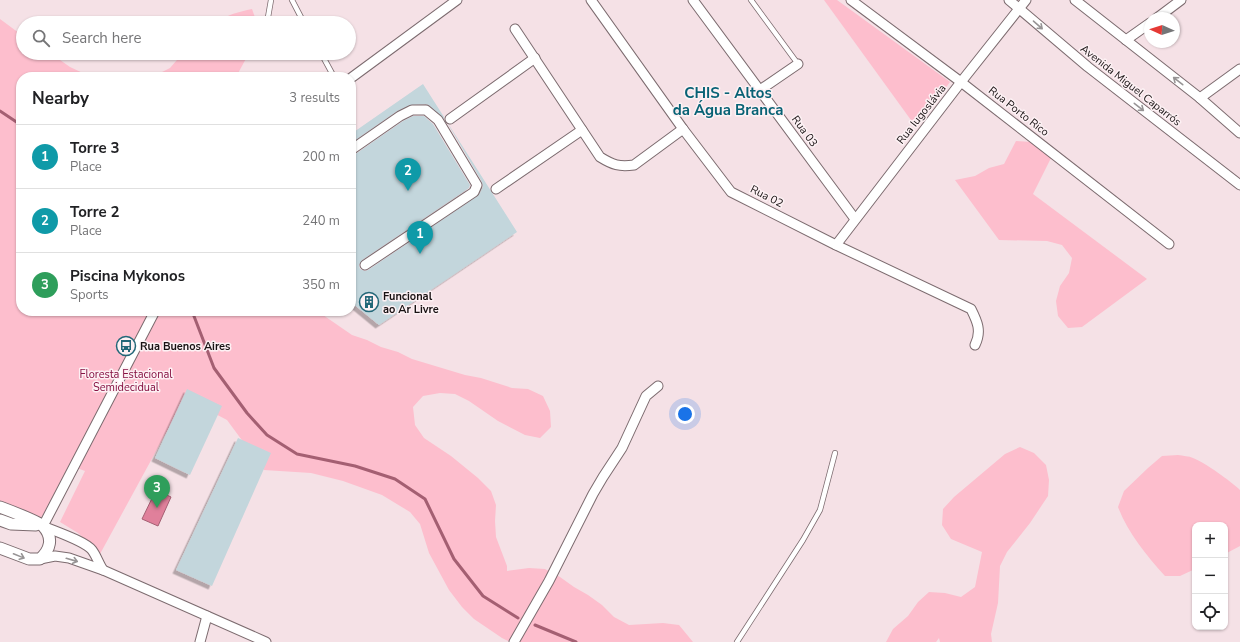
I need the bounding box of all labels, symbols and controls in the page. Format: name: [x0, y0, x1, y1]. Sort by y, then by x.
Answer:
north arrow: [1144, 12, 1180, 48]
search box: [16, 16, 356, 60]
one-way arrow: [1033, 20, 1043, 29]
icon: search: [30, 27, 52, 49]
text: Search here: [62, 28, 142, 48]
street label: Avenida Miguel Caparrós: [1077, 41, 1184, 129]
one-way arrow: [1173, 77, 1184, 85]
street label: Rua Iugoslávia: [893, 81, 950, 147]
district label: CHIS - Altos da Água Branca: [673, 83, 783, 120]
street label: Rua Porto Rico: [985, 83, 1052, 140]
text: Nearby: [32, 87, 89, 110]
text: 3 results: [289, 89, 340, 107]
one-way arrow: [1134, 103, 1145, 111]
street label: Rua 03: [788, 113, 821, 150]
text: Torre 3: [70, 138, 120, 158]
text: 1: [41, 148, 49, 166]
text: 200 m: [302, 148, 340, 166]
text: Place: [70, 158, 102, 176]
pin: 2: [395, 158, 421, 191]
street label: Rua 02: [748, 182, 786, 211]
text: Torre 2: [70, 202, 120, 222]
text: 2: [41, 212, 49, 230]
text: 240 m: [302, 212, 340, 230]
pin: 1: [407, 221, 433, 254]
text: Place: [70, 222, 102, 240]
text: Piscina Mykonos: [70, 266, 185, 286]
text: 3: [41, 276, 49, 294]
text: 350 m: [302, 276, 340, 294]
text: Sports: [70, 286, 109, 304]
place label: Funcional ao Ar Livre: [383, 289, 439, 317]
building icon: Funcional ao Ar Livre: [358, 291, 380, 313]
bus stop icon: Rua Buenos Aires: [115, 335, 137, 357]
place label: Rua Buenos Aires: [140, 339, 230, 354]
park label: Floresta Estacional Semidecidual: [79, 367, 173, 395]
your location: [675, 404, 695, 424]
pin: 3: [144, 475, 170, 508]
map controls: [1192, 522, 1228, 630]
button: +: [1192, 522, 1228, 558]
one-way arrow: [13, 552, 25, 560]
one-way arrow: [65, 557, 78, 564]
button: −: [1192, 558, 1228, 594]
button: locate: [1192, 594, 1228, 630]

